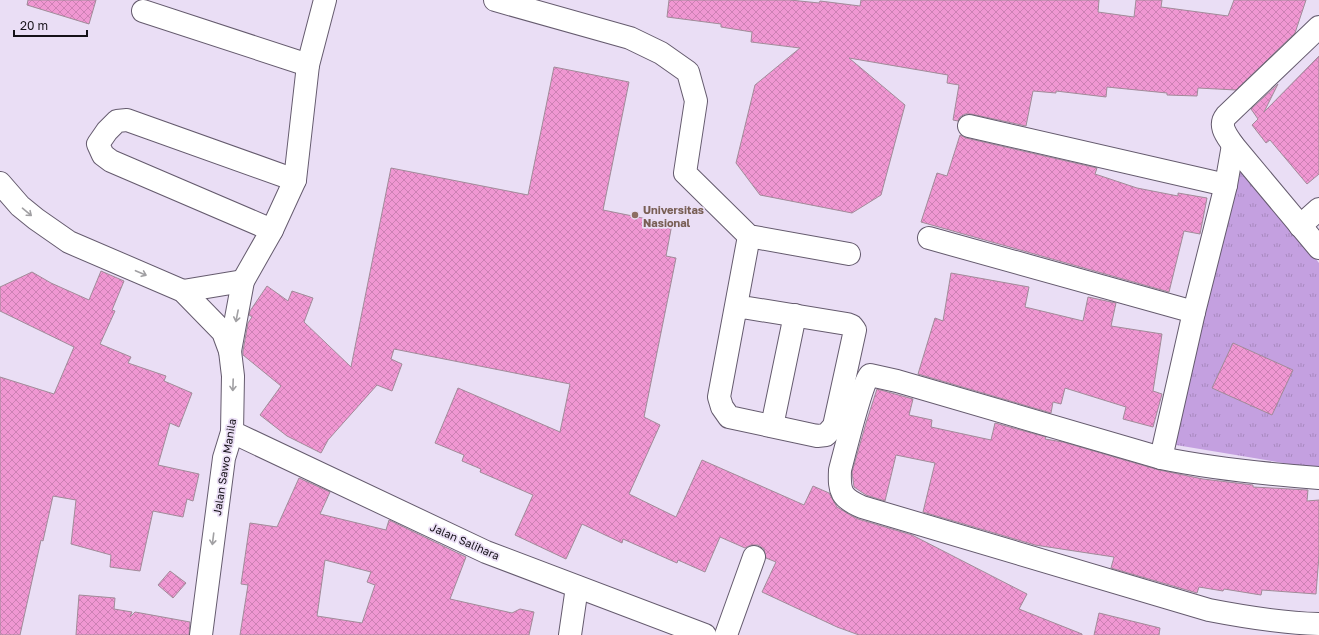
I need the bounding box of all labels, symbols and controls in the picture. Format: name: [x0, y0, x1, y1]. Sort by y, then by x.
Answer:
scale bar: [14, 12, 87, 38]
text: 20 m: [20, 18, 48, 33]
place label: Universitas Nasional: [643, 203, 704, 229]
one-way arrow: [22, 207, 32, 216]
marker: Universitas Nasional: [630, 210, 640, 220]
one-way arrow: [134, 270, 146, 277]
one-way arrow: [232, 309, 240, 322]
one-way arrow: [229, 378, 237, 391]
street label: Jalan Sawo Manila: [210, 418, 238, 516]
street label: Jalan Salihara: [428, 520, 502, 562]
one-way arrow: [209, 532, 217, 545]

